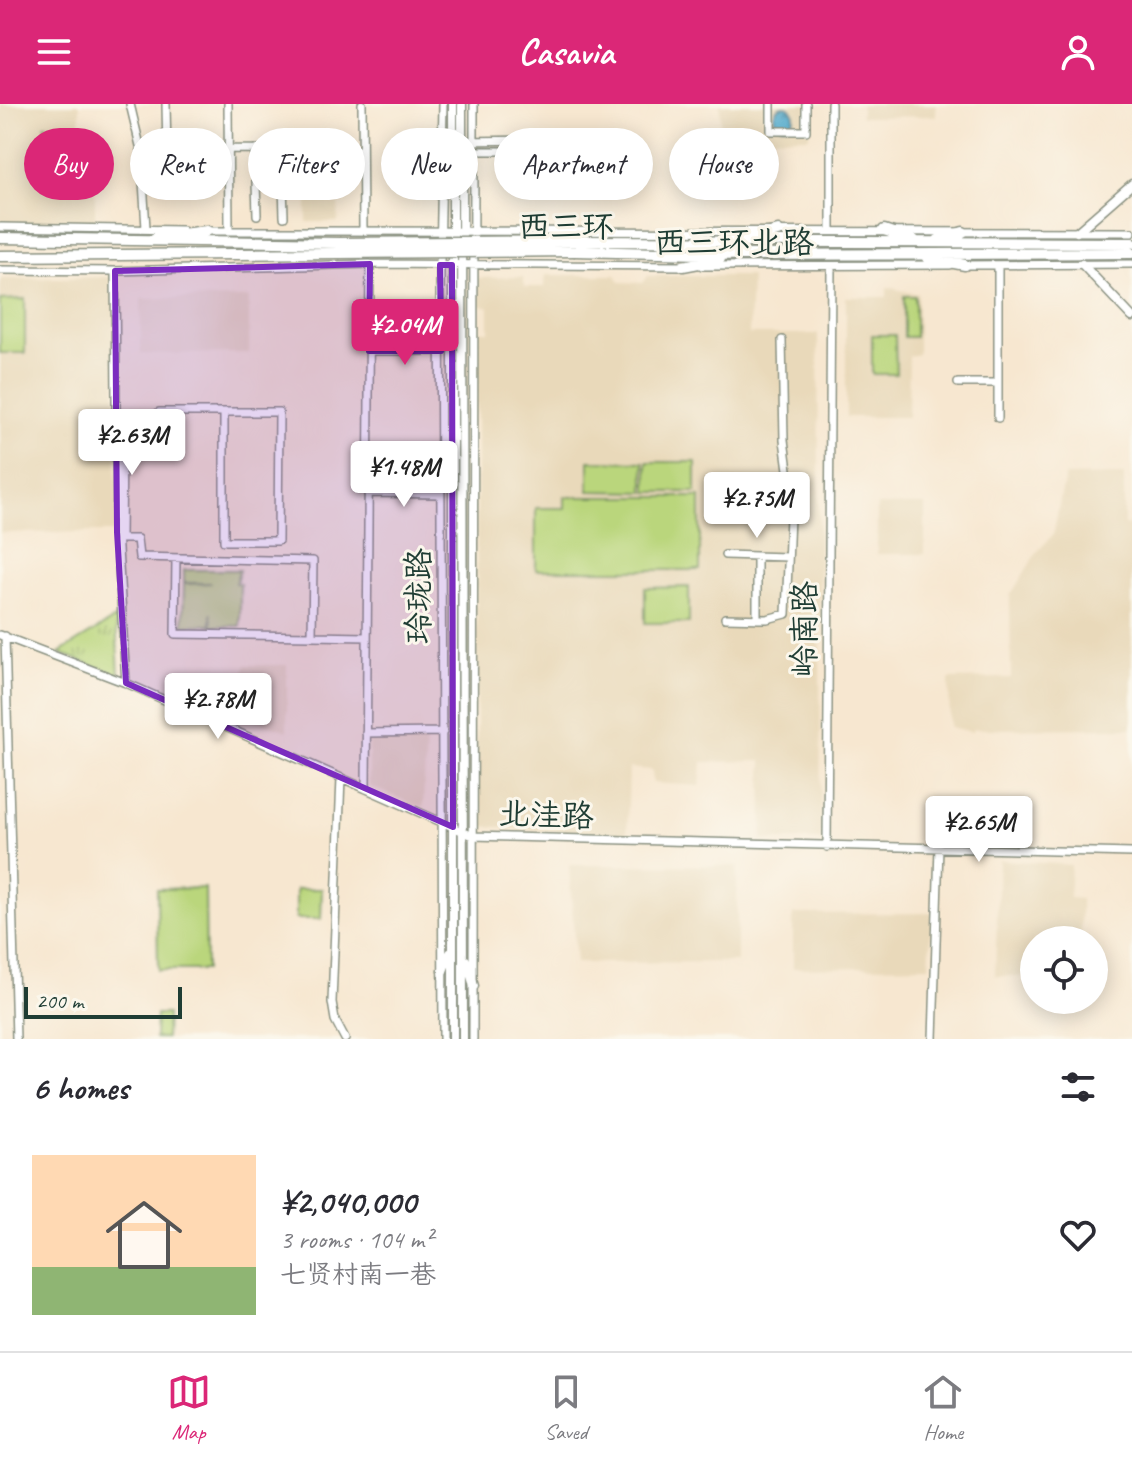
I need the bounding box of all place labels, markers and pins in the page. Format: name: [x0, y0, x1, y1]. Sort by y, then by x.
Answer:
pin: ¥2.04M: [340, 299, 470, 367]
pin: ¥2.63M: [67, 409, 197, 477]
pin: ¥1.48M: [339, 441, 469, 509]
pin: ¥2.75M: [692, 472, 822, 540]
pin: ¥2.78M: [153, 673, 283, 741]
pin: ¥2.65M: [914, 796, 1044, 864]

